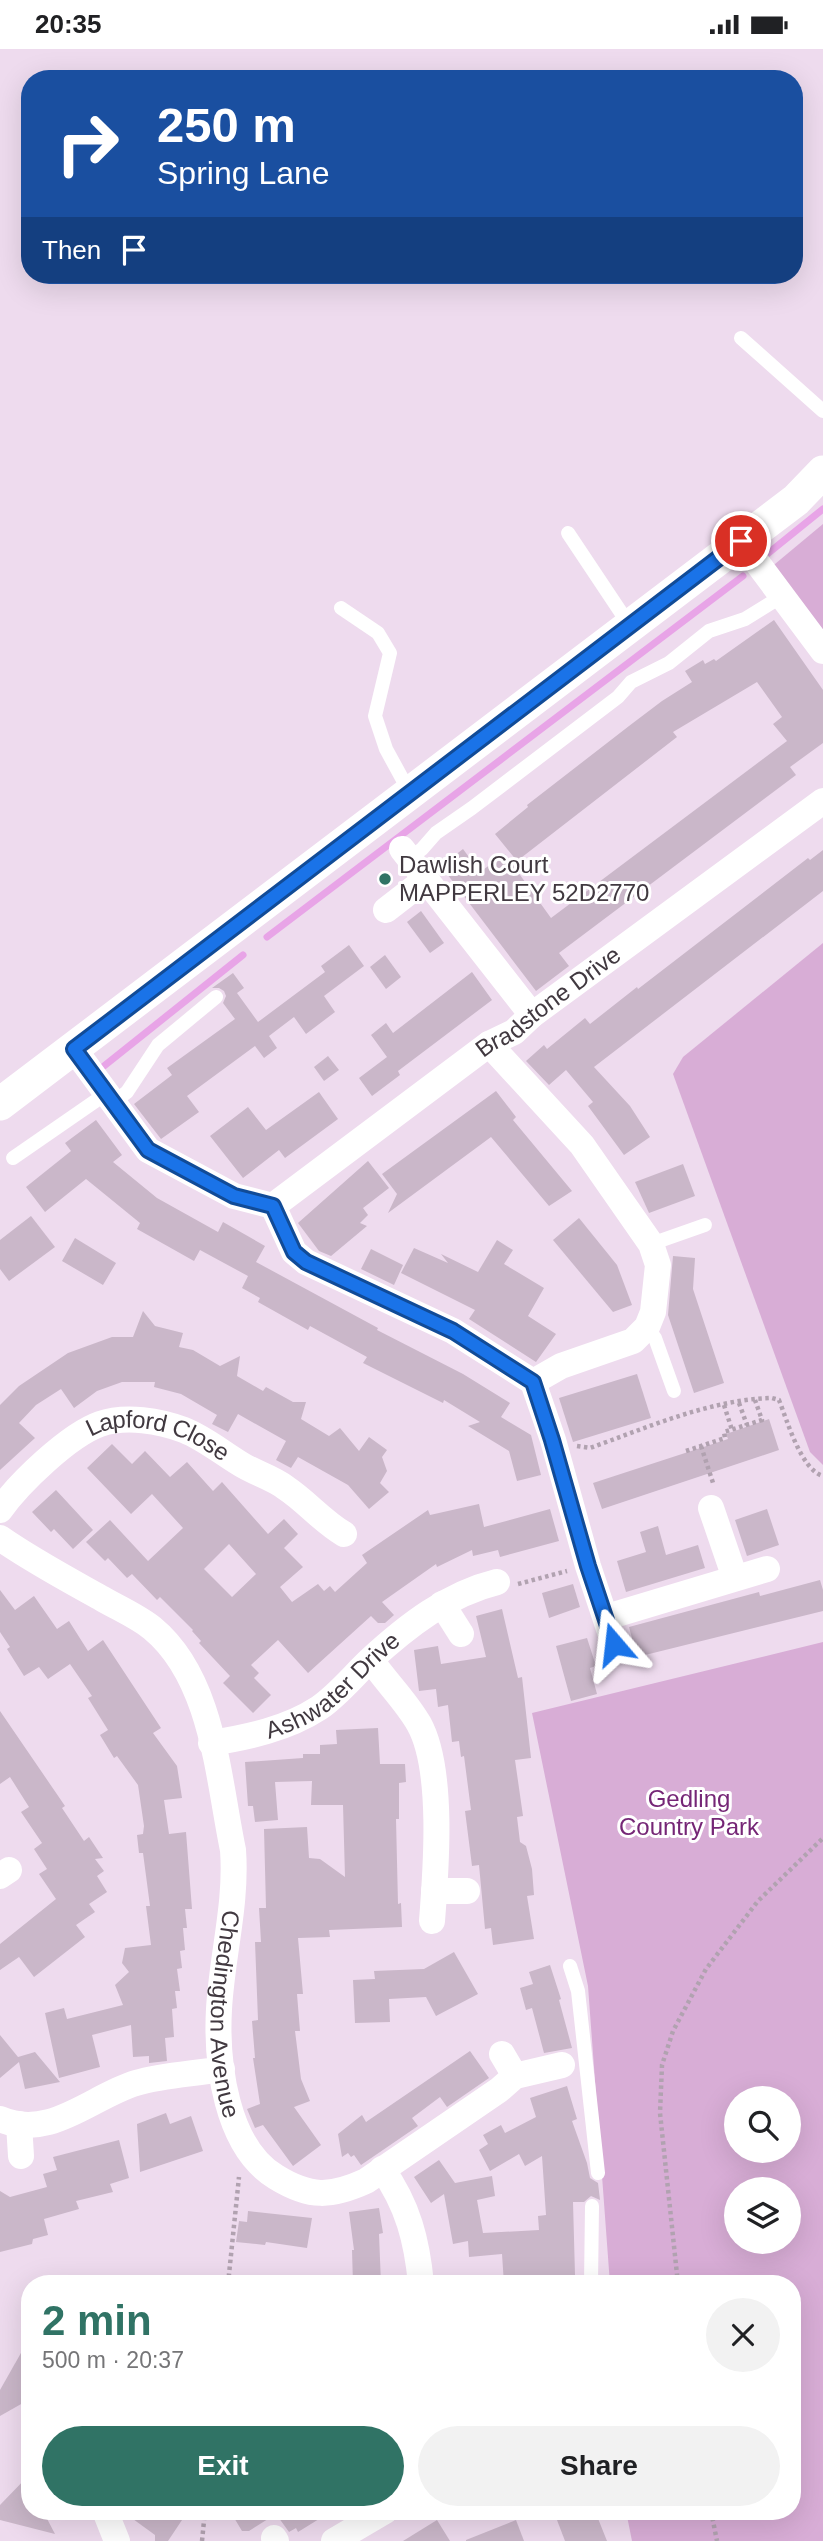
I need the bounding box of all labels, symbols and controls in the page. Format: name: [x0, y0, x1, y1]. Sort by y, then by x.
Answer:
text: 20:35: [35, 9, 102, 39]
icon: right: [42, 98, 133, 189]
text: 250 m: [157, 98, 296, 152]
text: Spring Lane: [157, 155, 330, 191]
icon: arrive: [115, 231, 153, 269]
text: Then: [42, 235, 101, 265]
pin: [711, 511, 771, 571]
icon: arrive: [722, 522, 760, 560]
place label: Dawlish Court MAPPERLEY 52D2770: [399, 851, 649, 906]
marker: Dawlish Court MAPPERLEY 52D2770: [377, 871, 393, 887]
street label: Bradstone Drive: [470, 941, 626, 1062]
street label: Lapford Close: [81, 1405, 235, 1466]
position arrow: [577, 1607, 651, 1681]
street label: Ashwater Drive: [262, 1626, 405, 1744]
park label: Gedling Country Park: [619, 1785, 760, 1840]
street label: Chedington Avenue: [205, 1909, 246, 2121]
map controls: [724, 2086, 801, 2254]
button: search: [724, 2086, 801, 2163]
button: layers: [724, 2177, 801, 2254]
text: 2 min: [42, 2297, 152, 2344]
button: close: [706, 2298, 780, 2372]
text: 500 m · 20:37: [42, 2347, 184, 2373]
button: Exit: [42, 2426, 404, 2506]
button: Share: [418, 2426, 780, 2506]

